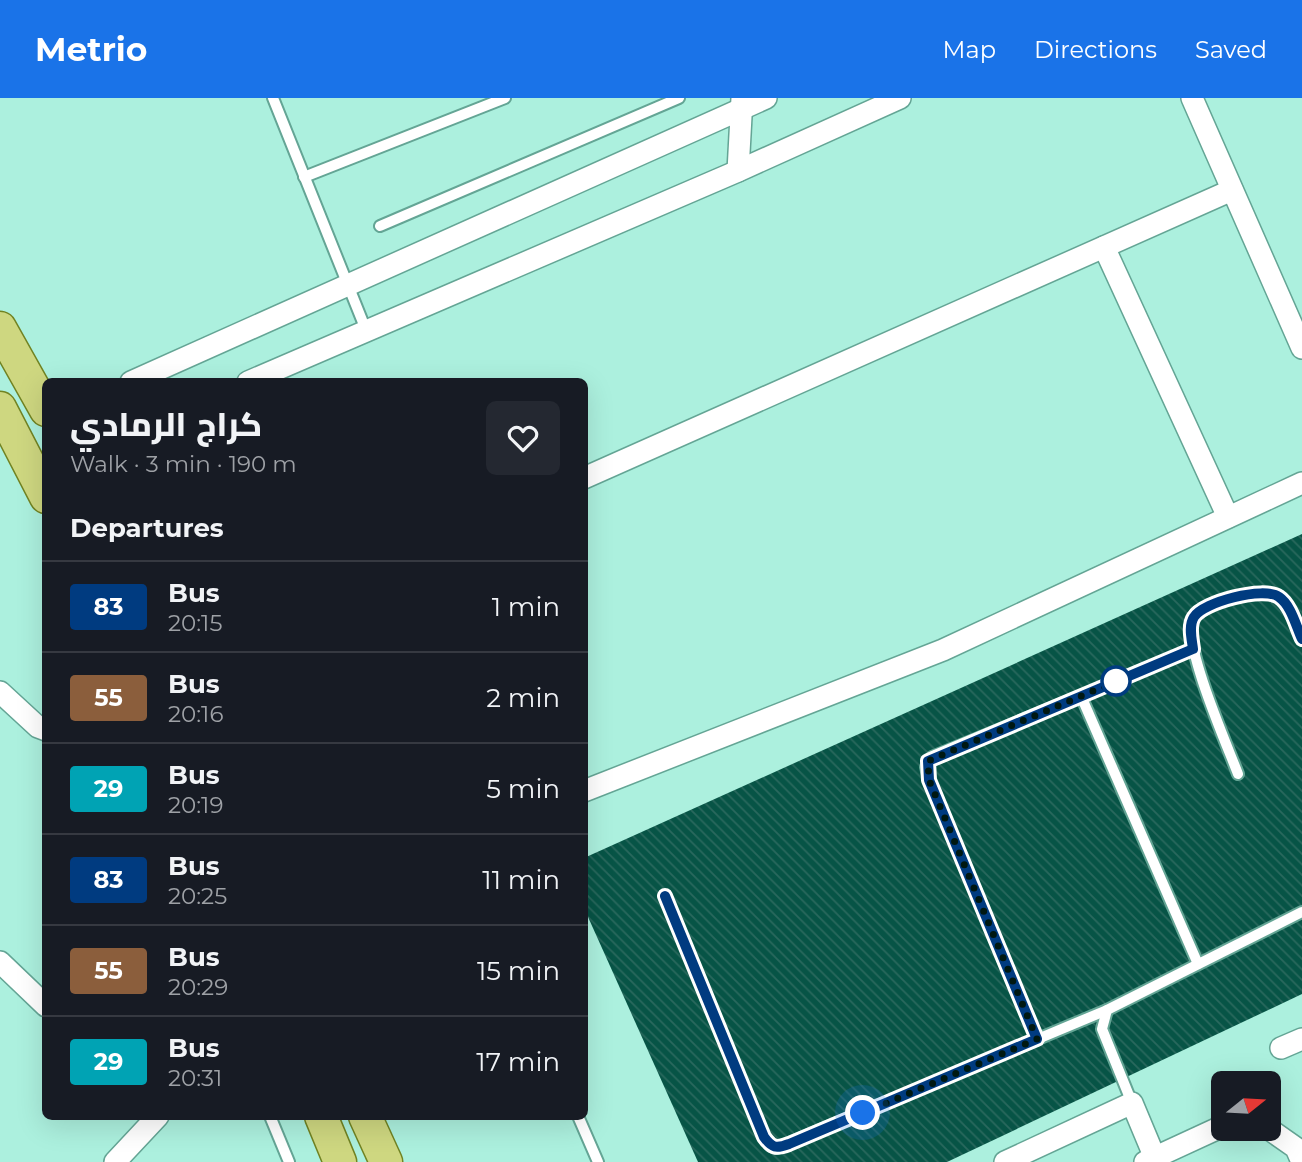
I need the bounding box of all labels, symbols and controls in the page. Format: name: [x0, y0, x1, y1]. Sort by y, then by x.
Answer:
text: Metrio: [35, 29, 147, 69]
text: Map: [943, 35, 996, 64]
text: Directions: [1034, 35, 1157, 64]
text: Saved: [1195, 35, 1267, 64]
button: heart: [486, 401, 560, 475]
text: كراج الرمادي: [70, 404, 262, 444]
text: Walk · 3 min · 190 m: [70, 450, 297, 478]
text: Departures: [70, 512, 224, 544]
text: Bus: [168, 577, 220, 609]
text: 1 min: [492, 591, 560, 623]
text: 83: [93, 592, 124, 621]
text: 20:15: [168, 609, 222, 637]
unlabelled marker: [1101, 666, 1131, 696]
text: Bus: [168, 668, 220, 700]
text: 2 min: [486, 682, 560, 714]
text: 55: [94, 683, 123, 712]
text: 20:16: [168, 700, 223, 728]
text: Bus: [168, 759, 220, 791]
text: 5 min: [486, 773, 560, 805]
text: 29: [94, 774, 123, 803]
text: 20:19: [168, 791, 223, 819]
text: Bus: [168, 850, 220, 882]
text: 11 min: [482, 864, 560, 896]
text: 83: [93, 865, 124, 894]
text: 20:25: [168, 882, 227, 910]
text: Bus: [168, 941, 220, 973]
text: 15 min: [477, 955, 560, 987]
text: 55: [94, 956, 123, 985]
text: 20:29: [168, 973, 228, 1001]
text: Bus: [168, 1032, 220, 1064]
text: 17 min: [476, 1046, 560, 1078]
text: 29: [94, 1047, 123, 1076]
text: 20:31: [168, 1064, 222, 1092]
north arrow: [1211, 1071, 1281, 1141]
map controls: [1211, 1071, 1281, 1141]
your location: [845, 1095, 880, 1130]

